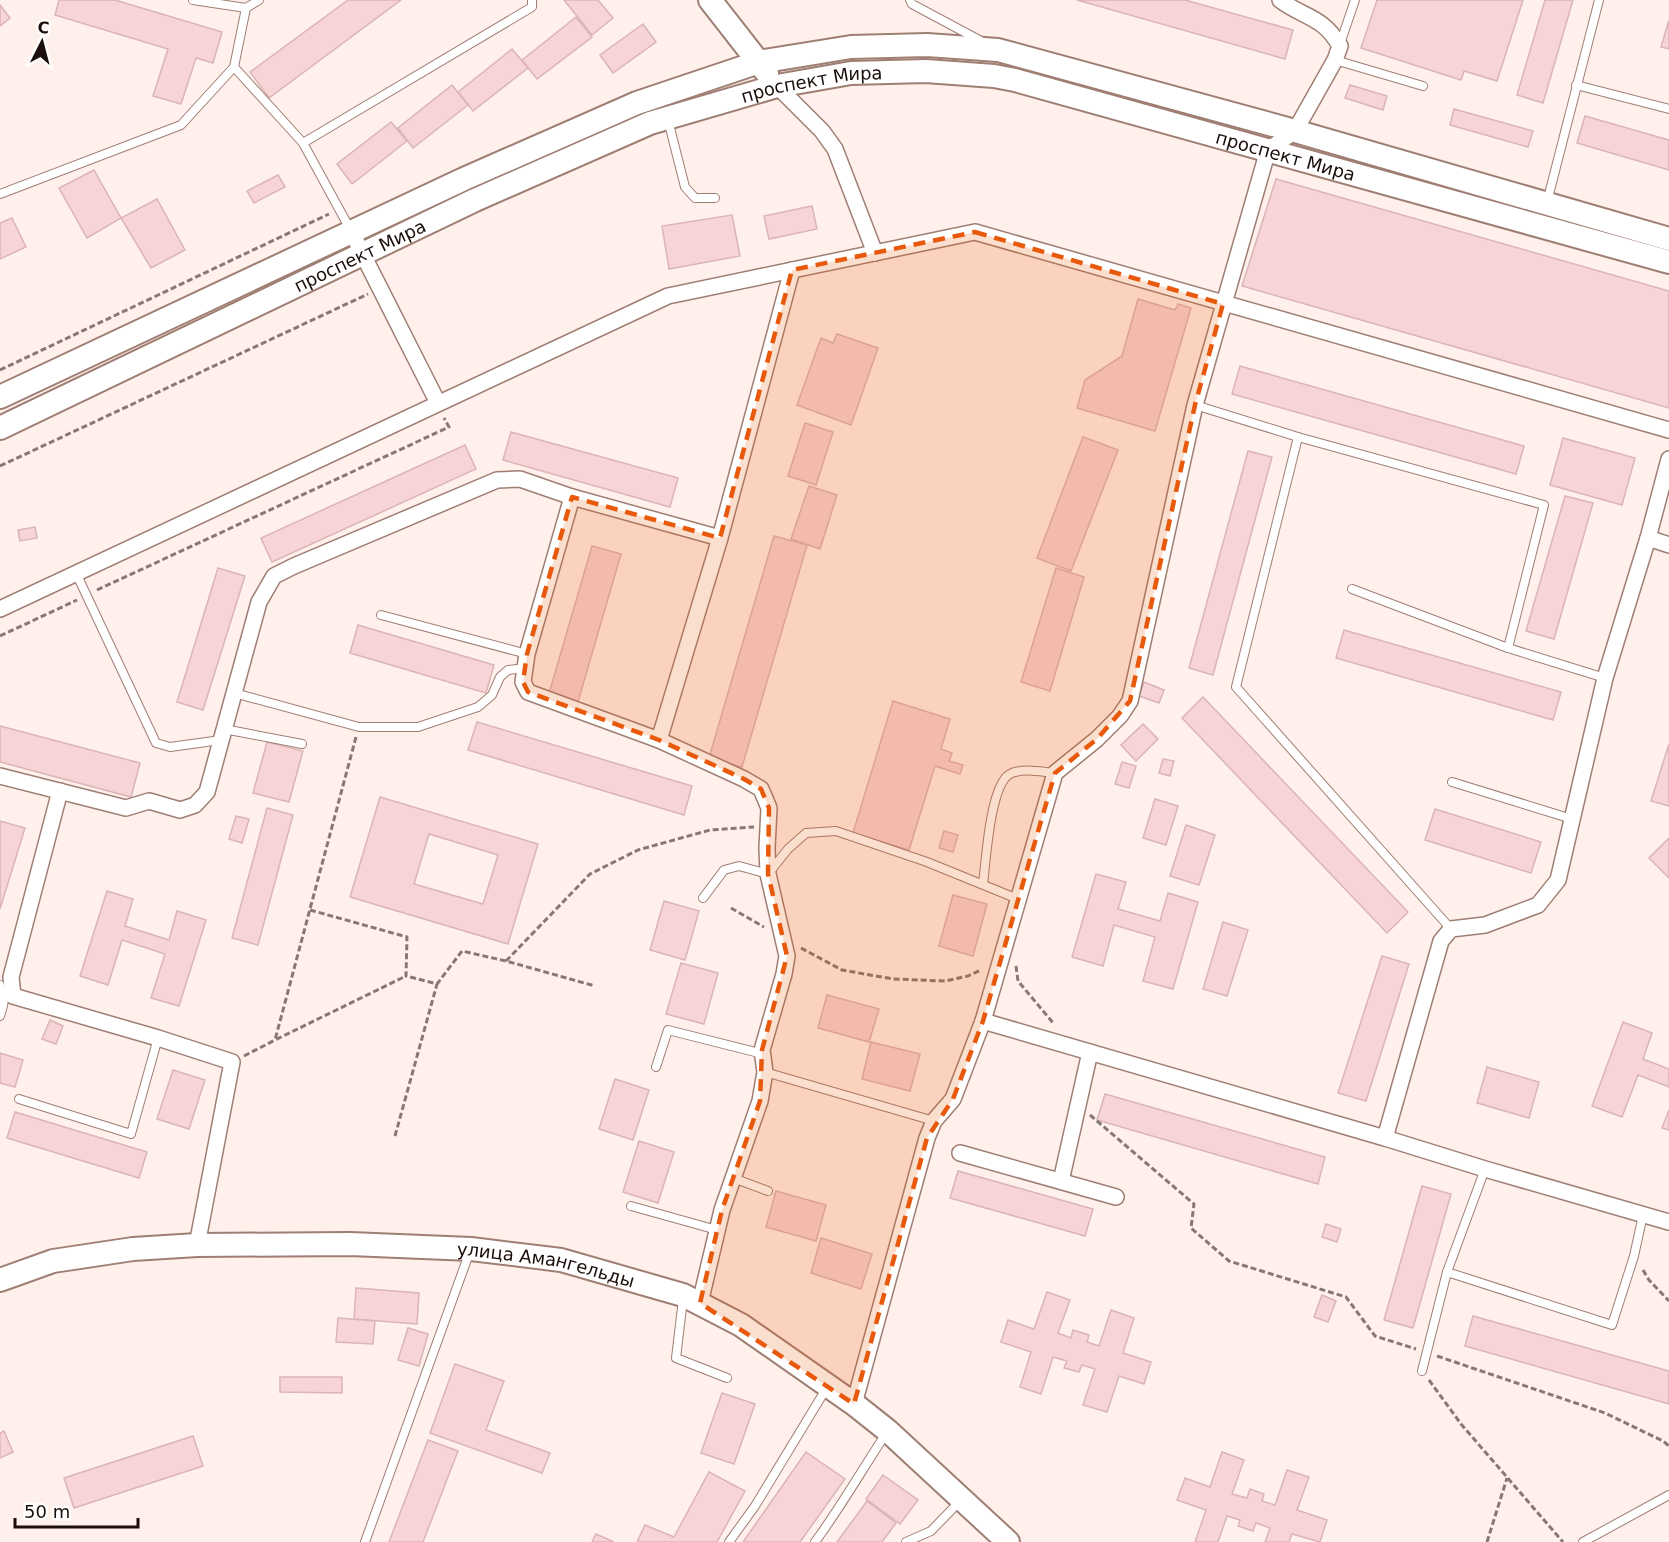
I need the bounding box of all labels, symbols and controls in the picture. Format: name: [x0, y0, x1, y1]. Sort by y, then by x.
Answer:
north arrow: [12, 12, 72, 72]
text: С: [37, 18, 50, 38]
street label: проспект Мира: [738, 62, 883, 107]
street label: проспект Мира: [1214, 126, 1358, 185]
street label: проспект Мира: [290, 215, 429, 296]
street label: улица Амангельды: [457, 1238, 637, 1291]
scale bar: [15, 1491, 138, 1529]
text: 50 m: [24, 1501, 70, 1522]

